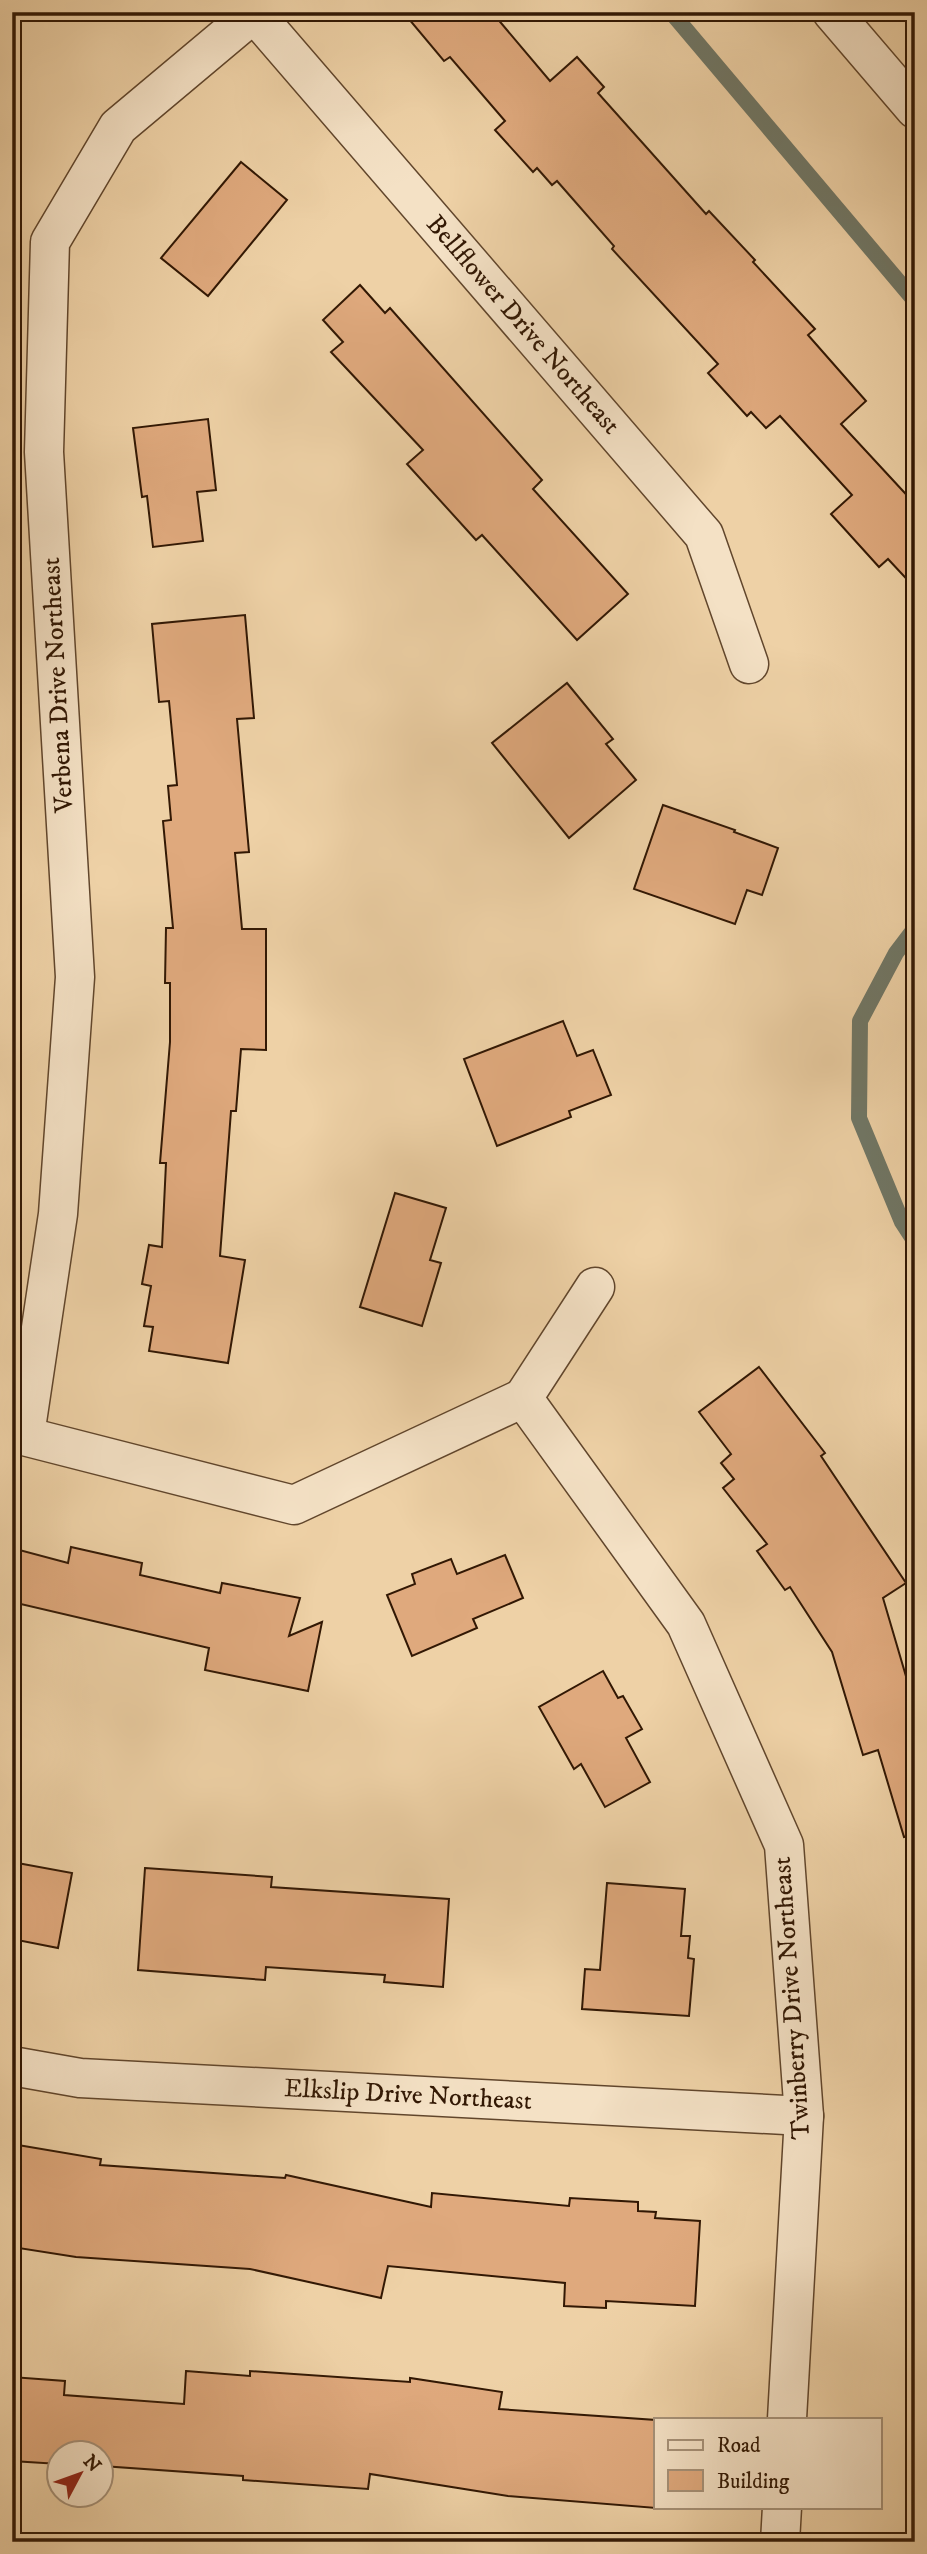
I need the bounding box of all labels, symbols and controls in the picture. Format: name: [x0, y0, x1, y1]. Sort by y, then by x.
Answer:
street label: Bellflower Drive Northeast: [419, 209, 627, 441]
street label: Verbena Drive Northeast: [35, 556, 81, 815]
street label: Twinberry Drive Northeast: [766, 1856, 818, 2140]
street label: Elkslip Drive Northeast: [283, 2072, 533, 2118]
legend: [654, 2418, 881, 2508]
text: Road: [717, 2433, 761, 2459]
north arrow: [46, 2438, 116, 2508]
text: N: [78, 2450, 106, 2478]
text: Building: [717, 2469, 790, 2495]

